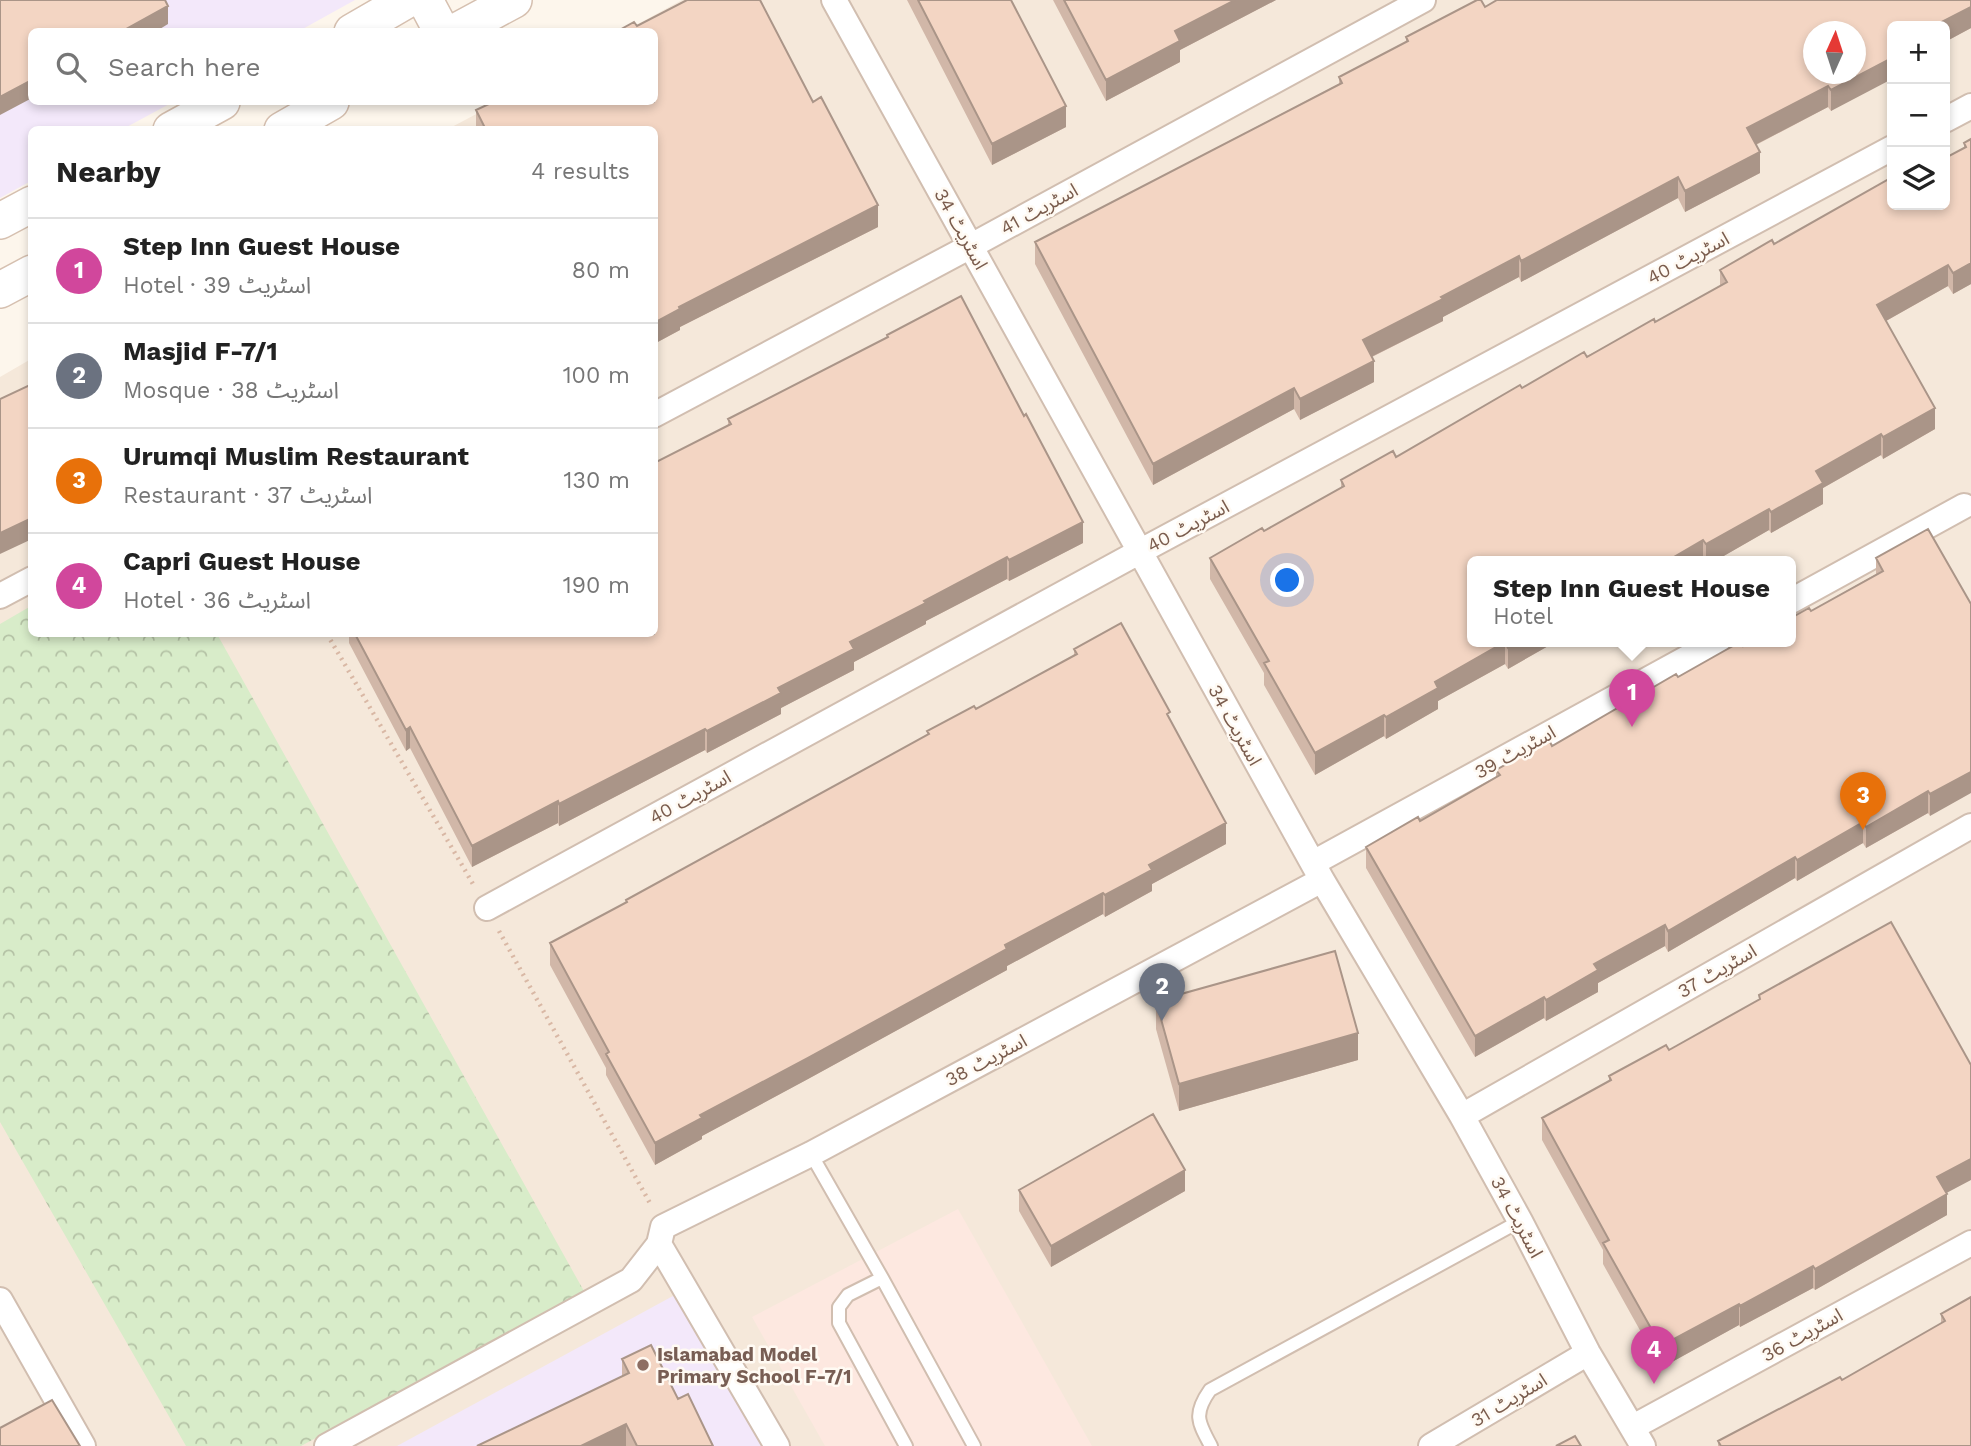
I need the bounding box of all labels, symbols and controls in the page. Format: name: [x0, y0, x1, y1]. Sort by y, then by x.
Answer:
north arrow: [1803, 21, 1866, 84]
map controls: [1887, 21, 1950, 210]
button: +: [1887, 21, 1950, 84]
search box: [28, 28, 658, 105]
icon: search: [52, 48, 90, 86]
text: Search here: [108, 52, 260, 82]
button: −: [1887, 84, 1950, 147]
button: layers: [1887, 147, 1950, 210]
text: Nearby: [56, 154, 161, 189]
text: 4 results: [531, 158, 630, 185]
street label: اسٹریٹ 41: [996, 178, 1082, 240]
street label: اسٹریٹ 34: [929, 184, 993, 274]
street label: اسٹریٹ 40: [1643, 227, 1733, 289]
text: Step Inn Guest House: [123, 231, 400, 261]
text: 1: [74, 257, 84, 284]
text: 80 m: [572, 257, 630, 284]
text: Hotel · اسٹریٹ 39: [123, 272, 311, 299]
text: Masjid F-7/1: [123, 336, 278, 366]
text: 2: [72, 362, 86, 389]
text: 100 m: [563, 362, 630, 389]
text: Mosque · اسٹریٹ 38: [123, 377, 339, 404]
text: Urumqi Muslim Restaurant: [123, 441, 469, 471]
text: 3: [72, 467, 86, 494]
text: 130 m: [564, 467, 630, 494]
text: Restaurant · اسٹریٹ 37: [123, 482, 373, 509]
street label: اسٹریٹ 40: [1143, 495, 1233, 557]
text: Capri Guest House: [123, 546, 361, 576]
popup: [1467, 556, 1796, 647]
your location: [1270, 563, 1304, 597]
text: 4: [72, 572, 86, 599]
text: 190 m: [563, 572, 630, 599]
text: Step Inn Guest House: [1493, 573, 1770, 603]
text: Hotel · اسٹریٹ 36: [123, 587, 311, 614]
text: Hotel: [1493, 603, 1553, 630]
pin: 1: [1609, 669, 1655, 727]
street label: اسٹریٹ 34: [1203, 680, 1267, 770]
street label: اسٹریٹ 39: [1470, 720, 1560, 784]
street label: اسٹریٹ 40: [645, 765, 735, 829]
pin: 3: [1840, 772, 1886, 830]
street label: اسٹریٹ 37: [1673, 939, 1761, 1003]
pin: 2: [1139, 963, 1185, 1021]
street label: اسٹریٹ 38: [941, 1029, 1031, 1091]
street label: اسٹریٹ 34: [1486, 1172, 1548, 1262]
street label: اسٹریٹ 36: [1757, 1303, 1847, 1367]
pin: 4: [1631, 1326, 1677, 1384]
place label: Islamabad Model Primary School F-7/1: [657, 1343, 851, 1388]
marker: Islamabad Model Primary School F-7/1: [635, 1357, 651, 1373]
street label: اسٹریٹ 31: [1467, 1368, 1551, 1432]

